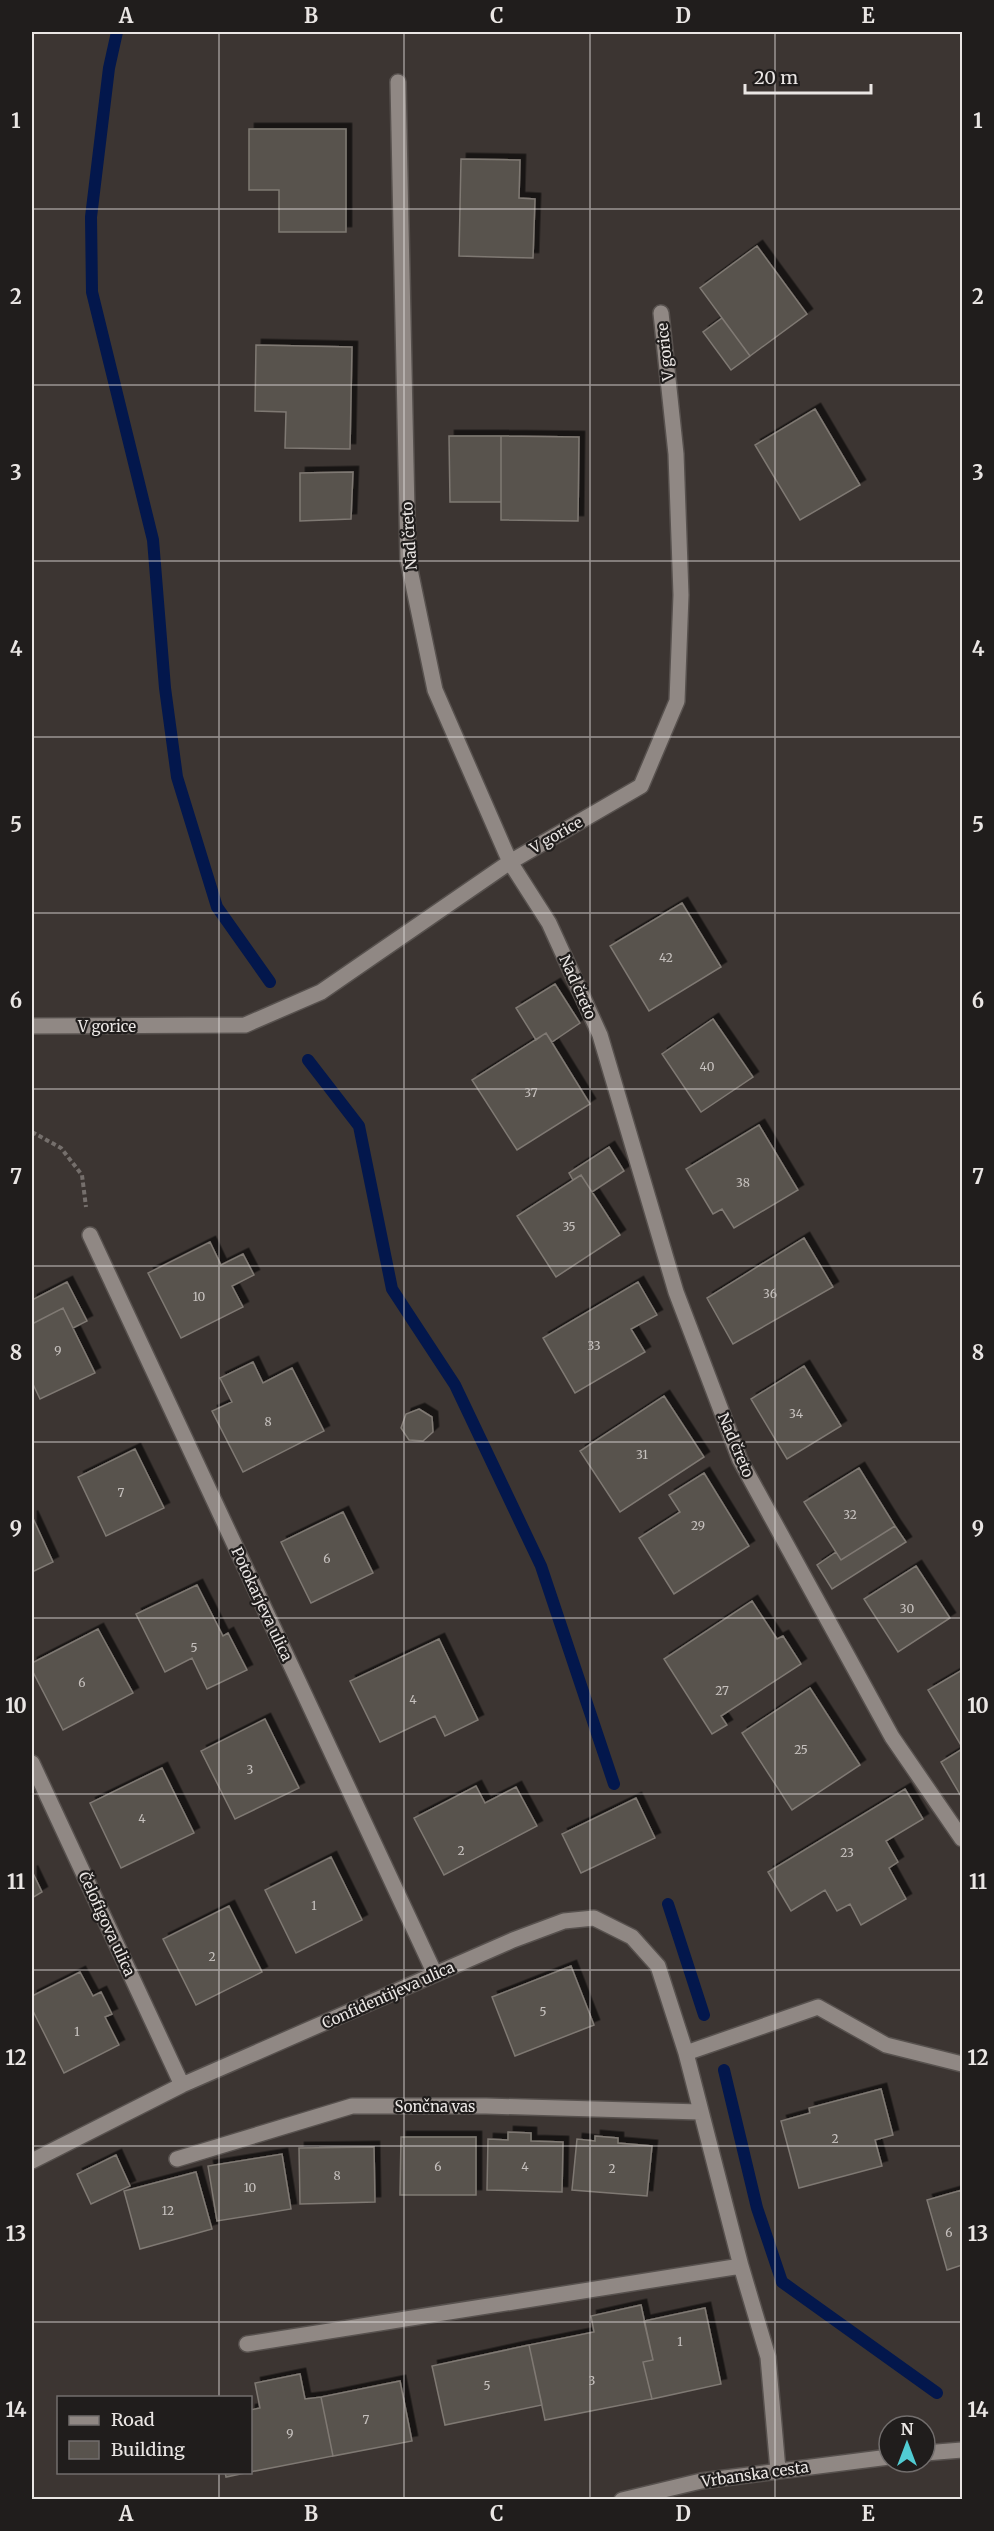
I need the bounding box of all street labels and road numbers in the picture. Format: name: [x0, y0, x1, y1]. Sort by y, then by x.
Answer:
street label: V gorice: [653, 322, 678, 383]
street label: Nad čreto: [397, 501, 421, 571]
street label: V gorice: [525, 812, 586, 858]
street label: Nad čreto: [555, 952, 601, 1022]
street label: V gorice: [77, 1017, 136, 1036]
street label: Nad čreto: [714, 1410, 758, 1480]
street label: Potokarjeva ulica: [227, 1544, 297, 1664]
street label: Čelofigova ulica: [74, 1868, 140, 1979]
street label: Confidentijeva ulica: [319, 1957, 457, 2033]
street label: Sončna vas: [395, 2097, 475, 2116]
street label: Vrbanska cesta: [699, 2457, 810, 2491]

